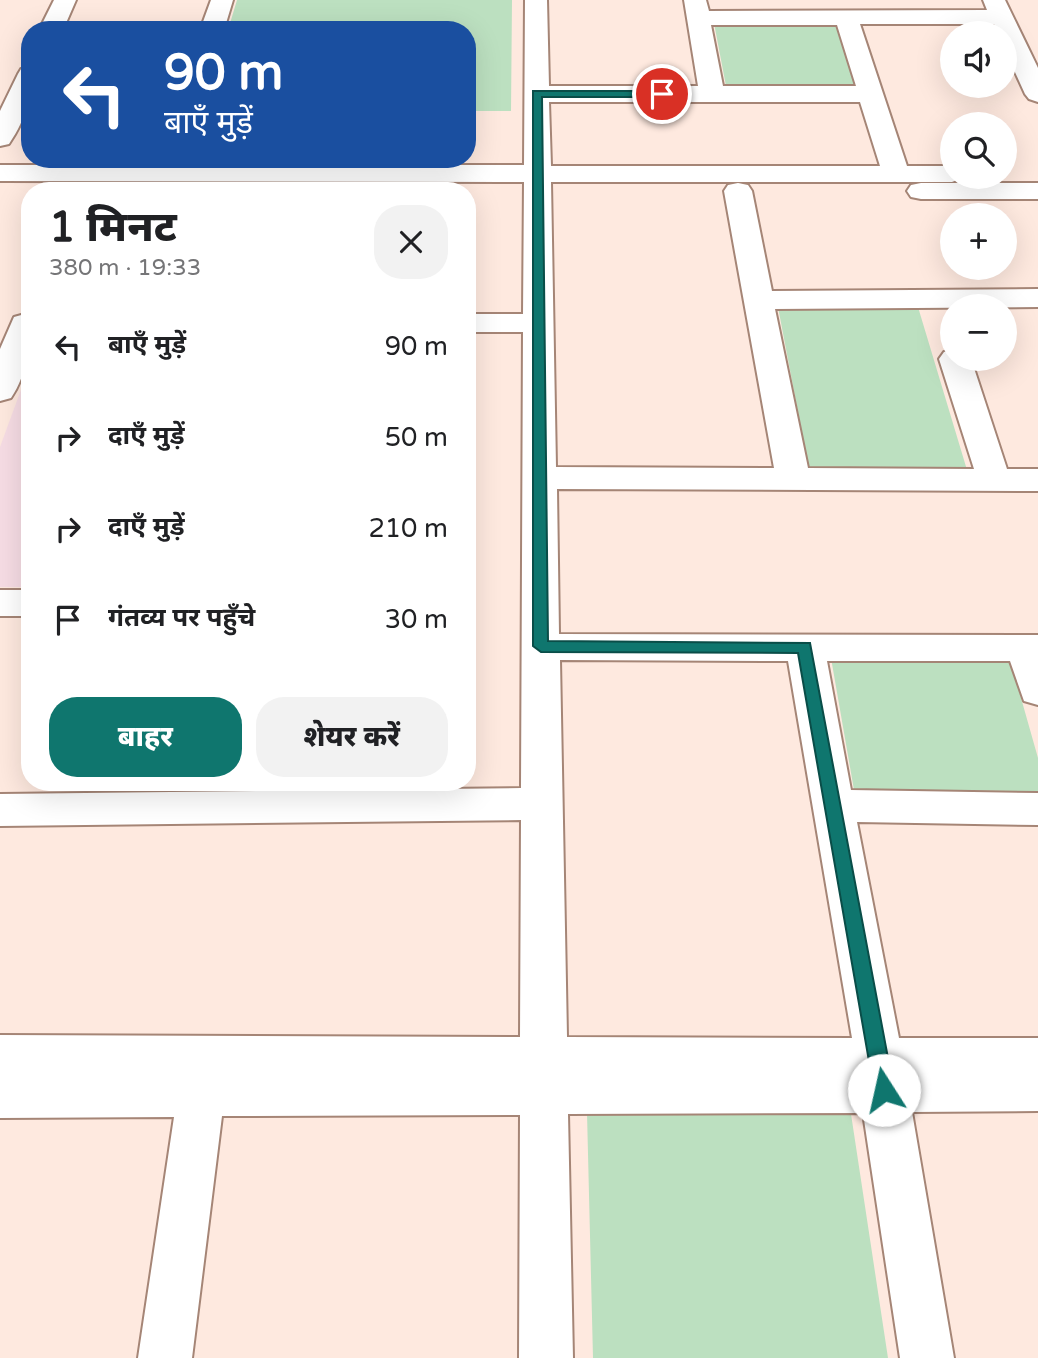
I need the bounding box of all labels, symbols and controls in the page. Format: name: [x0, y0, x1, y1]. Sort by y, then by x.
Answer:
map controls: [940, 21, 1017, 371]
button: sound: [940, 21, 1017, 98]
text: 90 m: [164, 44, 283, 103]
icon: left: [49, 49, 140, 140]
pin: [632, 64, 692, 124]
icon: arrive: [643, 75, 681, 113]
text: बाएँ मुड़ें: [164, 104, 253, 142]
button: search: [940, 112, 1017, 189]
text: 1 मिनट: [49, 202, 177, 253]
button: +: [940, 203, 1017, 280]
button: close: [374, 205, 448, 279]
text: 380 m · 19:33: [49, 254, 201, 282]
button: −: [940, 294, 1017, 371]
icon: left: [49, 328, 87, 366]
text: बाएँ मुड़ें: [108, 329, 186, 360]
text: 90 m: [385, 331, 448, 362]
icon: right: [49, 419, 87, 457]
text: दाएँ मुड़ें: [108, 420, 185, 451]
text: 50 m: [385, 422, 448, 453]
icon: right: [49, 510, 87, 548]
text: दाएँ मुड़ें: [108, 511, 185, 542]
text: 210 m: [368, 513, 448, 544]
icon: arrive: [49, 601, 87, 639]
text: गंतव्य पर पहुँचे: [108, 602, 255, 633]
text: 30 m: [385, 604, 448, 635]
button: बाहर: [49, 697, 242, 777]
button: शेयर करें: [256, 697, 448, 777]
position arrow: [847, 1053, 921, 1127]

